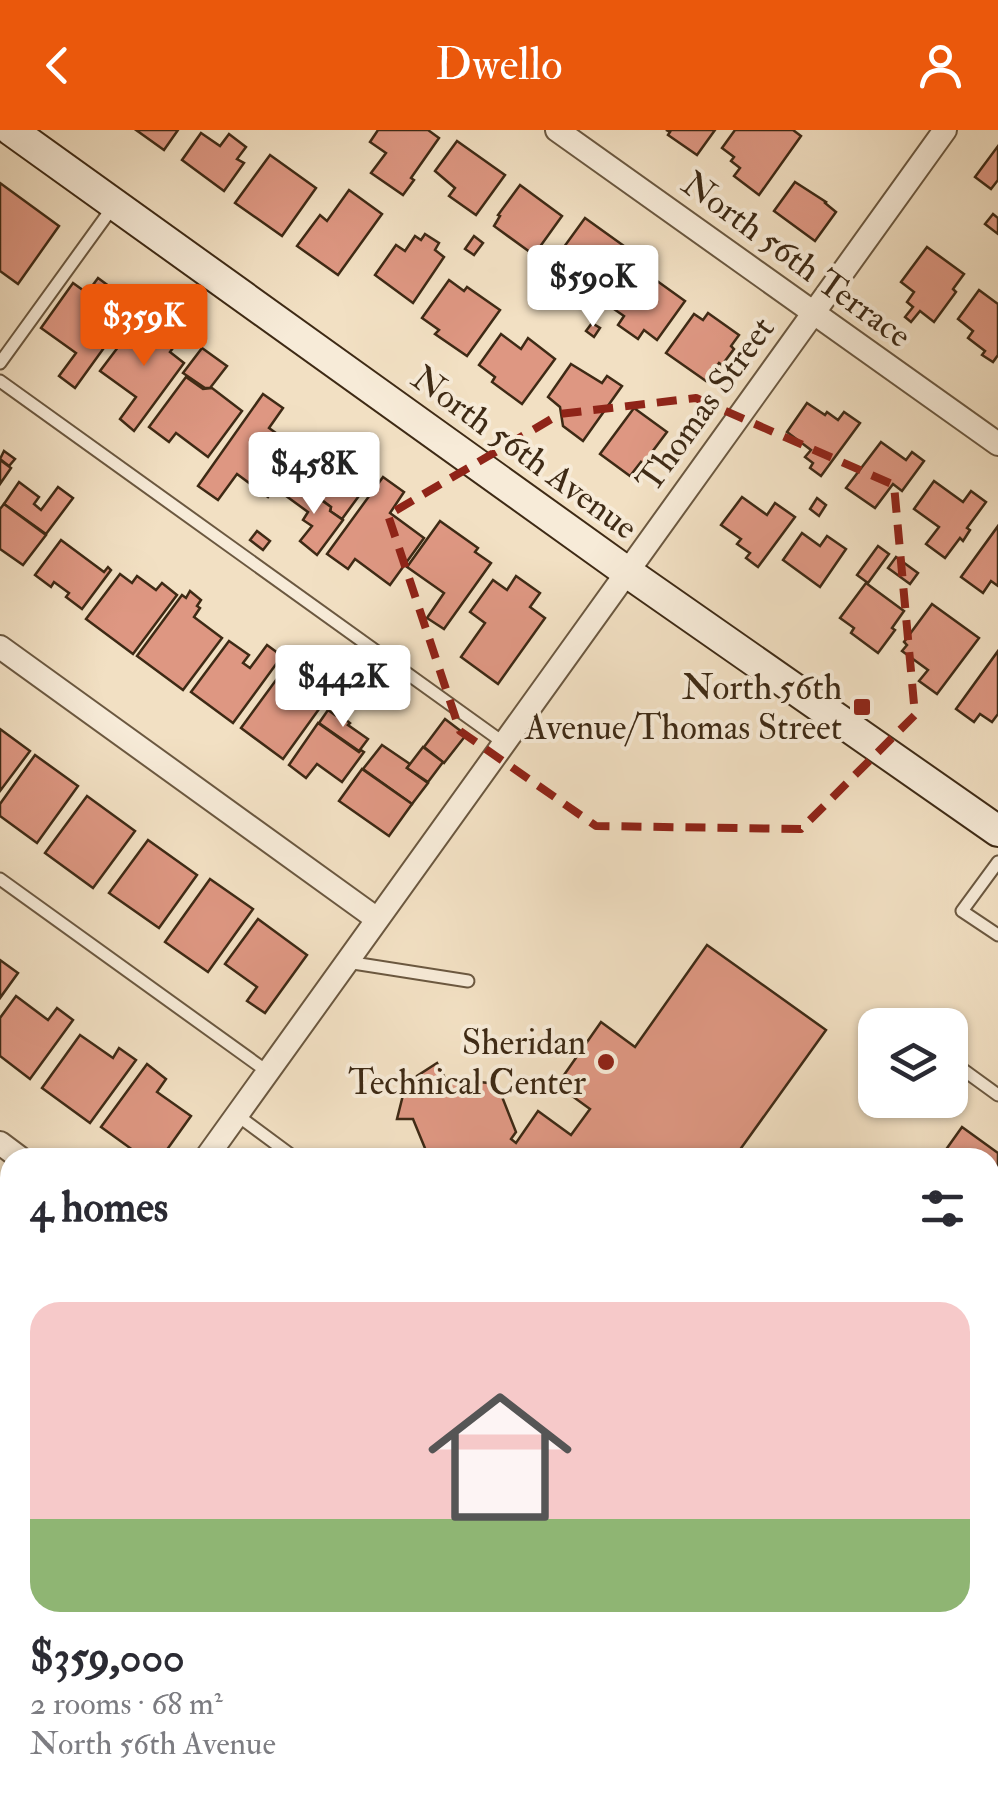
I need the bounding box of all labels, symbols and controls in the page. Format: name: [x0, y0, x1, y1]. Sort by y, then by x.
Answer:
text: Dwello: [435, 37, 563, 93]
icon: back: [30, 38, 85, 93]
icon: person: [913, 38, 968, 93]
street label: North 56th Terrace: [673, 162, 920, 358]
pin: $590K: [523, 245, 663, 330]
text: $590K: [549, 257, 637, 297]
pin: $359K: [74, 284, 214, 369]
text: $359K: [102, 296, 186, 336]
street label: Thomas Street: [627, 308, 784, 501]
street label: North 56th Avenue: [403, 356, 646, 550]
pin: $458K: [244, 432, 384, 517]
text: $458K: [271, 444, 357, 484]
pin: $442K: [273, 645, 413, 730]
text: $442K: [297, 657, 389, 697]
place label: North 56th Avenue/Thomas Street: [524, 666, 842, 750]
marker: North 56th Avenue/Thomas Street: [851, 696, 873, 718]
map controls: [858, 1008, 968, 1118]
button: layers: [858, 1008, 968, 1118]
place label: Sheridan Technical Center: [348, 1021, 586, 1105]
marker: Sheridan Technical Center: [595, 1051, 617, 1073]
icon: filters: [915, 1181, 970, 1236]
text: 4 homes: [30, 1182, 168, 1234]
icon: home: [410, 1367, 590, 1547]
text: $359,000: [30, 1632, 184, 1684]
text: 2 rooms · 68 m²: [30, 1684, 223, 1724]
text: North 56th Avenue: [30, 1724, 276, 1764]

